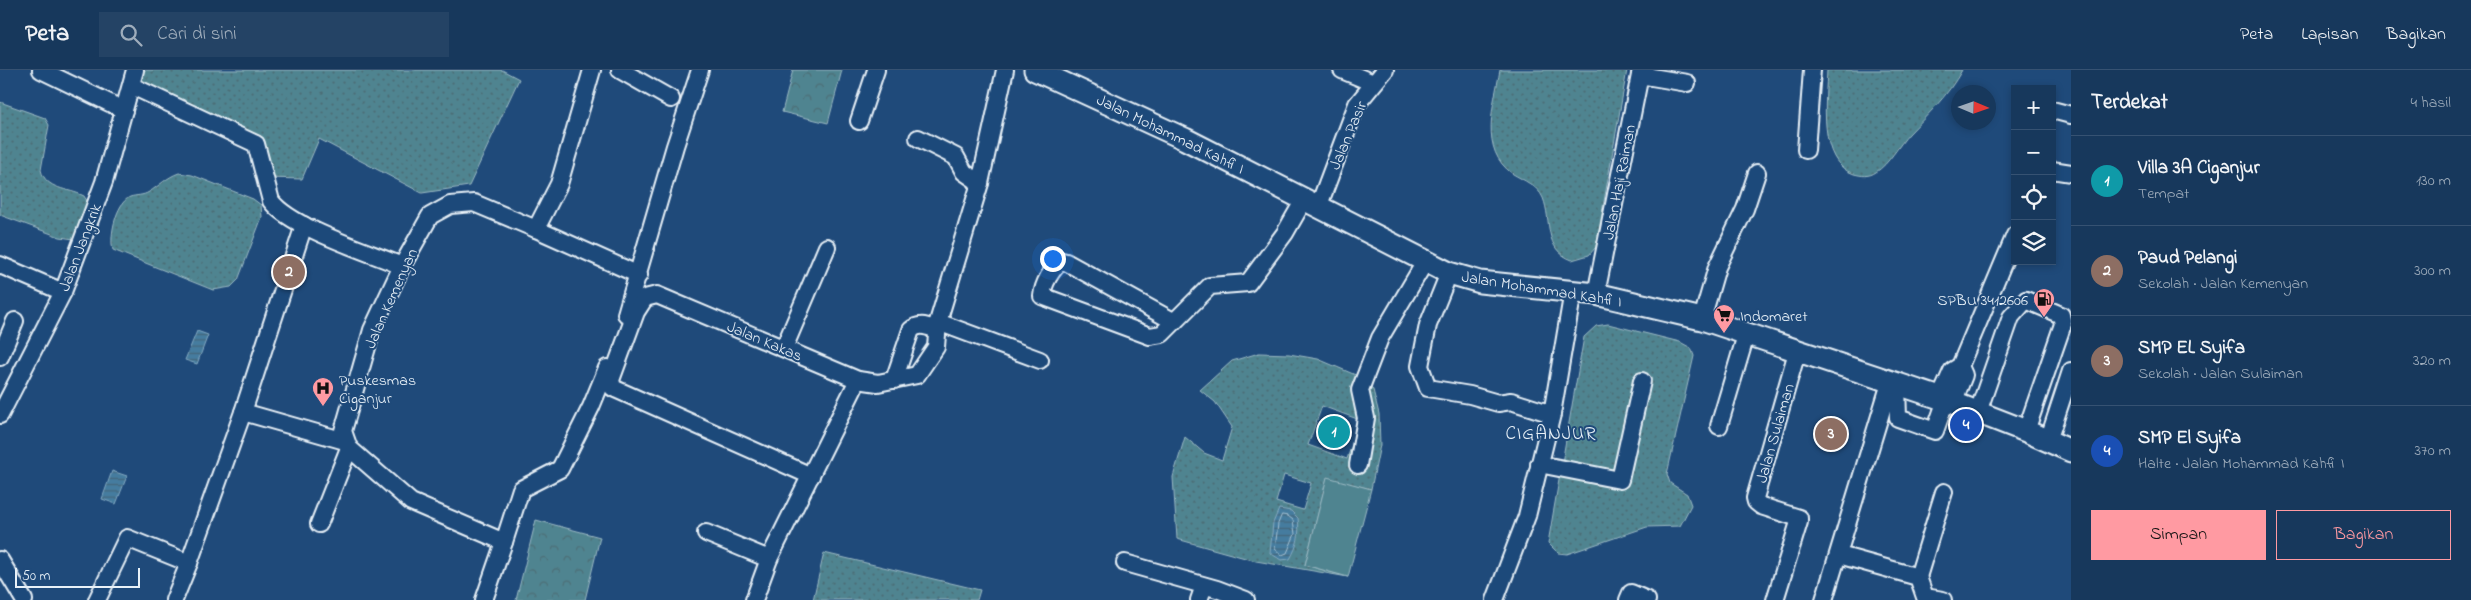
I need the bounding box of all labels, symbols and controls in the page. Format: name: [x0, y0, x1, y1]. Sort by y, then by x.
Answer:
search box: [99, 12, 449, 57]
text: Peta: [25, 17, 69, 52]
icon: search: [117, 21, 145, 49]
text: Cari di sini: [157, 21, 237, 48]
text: Peta: [2240, 22, 2273, 48]
text: Lapisan: [2301, 22, 2358, 48]
text: Bagikan: [2386, 22, 2446, 48]
north arrow: [1951, 85, 1996, 130]
map controls: [2011, 85, 2056, 265]
button: +: [2011, 85, 2056, 130]
text: Terdekat: [2091, 88, 2168, 118]
street label: Jalan Mohammad Kahfi I: [1092, 89, 1248, 181]
text: 4 hasil: [2410, 91, 2451, 115]
street label: Jalan Pasir: [1324, 98, 1374, 174]
street label: Jalan Haji Raiman: [1597, 123, 1643, 242]
button: −: [2011, 130, 2056, 175]
text: Villa 3A Ciganjur: [2138, 155, 2260, 182]
text: 1: [2104, 169, 2110, 193]
text: 130 m: [2416, 169, 2451, 193]
button: locate: [2011, 175, 2056, 220]
text: Tempat: [2138, 182, 2189, 206]
street label: Jalan Jangkrik: [53, 199, 109, 295]
button: layers: [2011, 220, 2056, 265]
street label: Jalan Kemenyan: [359, 245, 425, 353]
text: Paud Pelangi: [2138, 245, 2238, 272]
your location: [1040, 246, 1066, 272]
pin: 2: [273, 253, 305, 291]
text: 2: [2103, 259, 2111, 283]
text: 300 m: [2414, 259, 2451, 283]
street label: Jalan Mohammad Kahfi I: [1460, 265, 1624, 314]
text: Sekolah · Jalan Kemenyan: [2138, 272, 2308, 296]
fuel station icon: SPBU 3412606: [2032, 287, 2056, 318]
place label: SPBU 3412606: [1937, 289, 2028, 313]
supermarket icon: Indomaret: [1712, 303, 1736, 334]
place label: Indomaret: [1740, 305, 1808, 329]
street label: Jalan Kakas: [723, 315, 806, 368]
text: SMP EL Syifa: [2138, 335, 2245, 362]
text: 3: [2104, 349, 2110, 373]
text: 320 m: [2413, 349, 2451, 373]
text: Sekolah · Jalan Sulaiman: [2138, 362, 2303, 386]
place label: Puskesmas Ciganjur: [339, 369, 416, 411]
hospital icon: Puskesmas Ciganjur: [311, 376, 335, 407]
street label: Jalan Sulaiman: [1750, 381, 1802, 486]
pin: 4: [1950, 406, 1982, 444]
pin: 1: [1318, 413, 1350, 451]
pin: 3: [1815, 415, 1847, 453]
district label: CIGANJUR: [1505, 421, 1597, 448]
text: SMP El Syifa: [2138, 425, 2241, 452]
text: 4: [2104, 439, 2110, 463]
text: 370 m: [2414, 439, 2451, 463]
text: Halte · Jalan Mohammad Kahfi I: [2138, 452, 2345, 476]
button: Simpan: [2091, 510, 2266, 560]
button: Bagikan: [2276, 510, 2451, 560]
scale bar: [15, 565, 140, 588]
text: 50 m: [22, 566, 50, 587]

